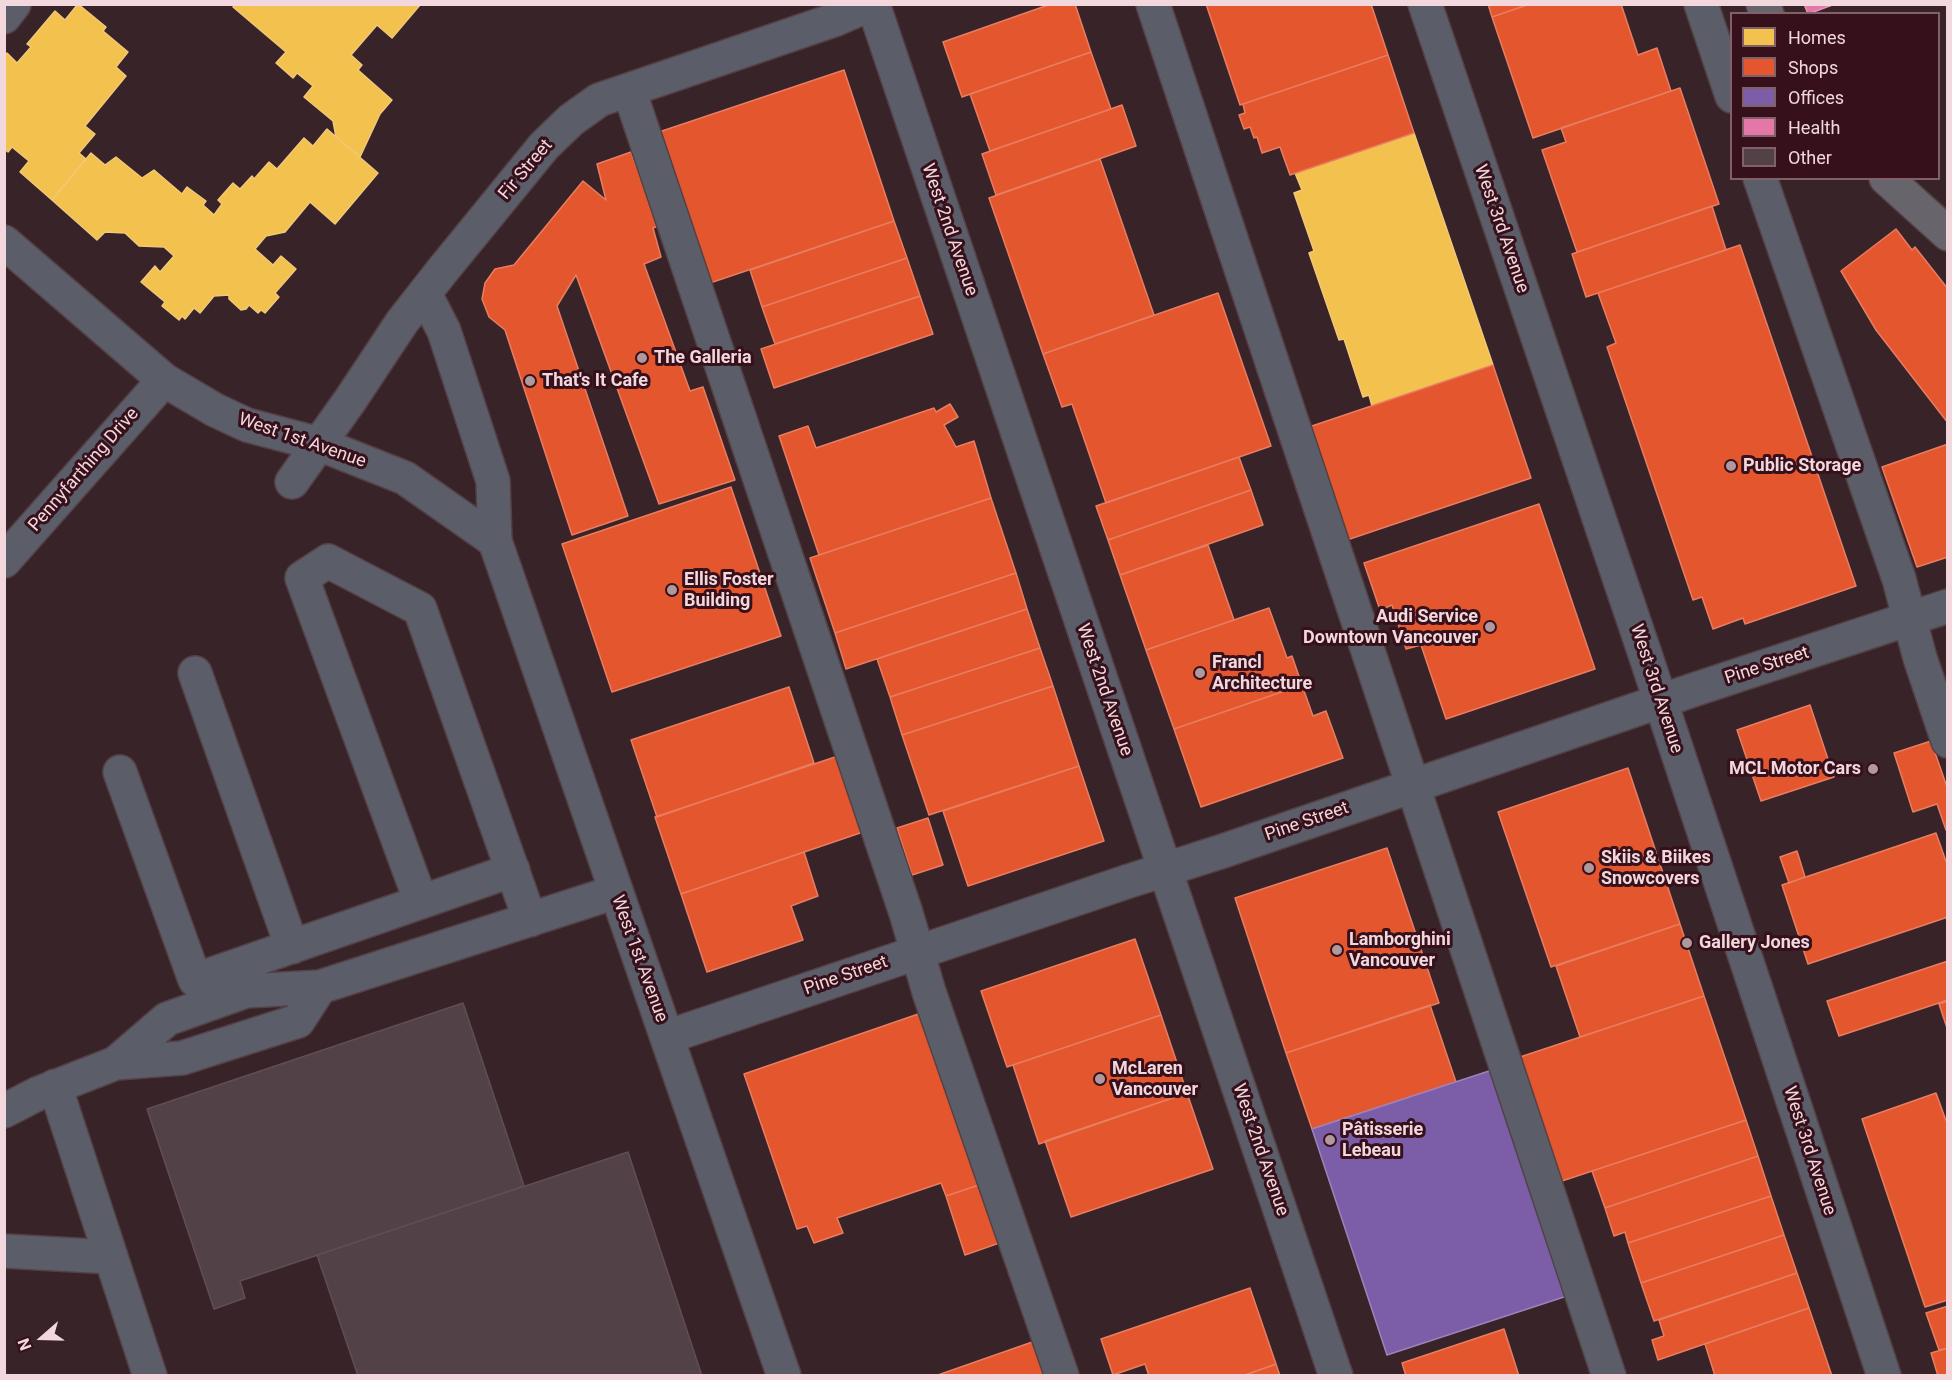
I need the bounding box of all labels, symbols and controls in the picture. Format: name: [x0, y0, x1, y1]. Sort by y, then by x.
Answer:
legend: [1730, 12, 1940, 180]
text: Homes: [1788, 27, 1846, 48]
text: Shops: [1788, 57, 1838, 78]
text: Offices: [1788, 87, 1844, 108]
text: Health: [1788, 117, 1840, 138]
street label: Fir Street: [494, 135, 558, 205]
text: Other: [1788, 147, 1832, 168]
street label: West 2nd Avenue: [916, 161, 982, 299]
street label: West 3rd Avenue: [1469, 162, 1533, 296]
place label: The Galleria: [654, 347, 752, 369]
marker: The Galleria: [635, 351, 649, 365]
place label: That's It Cafe: [542, 370, 648, 392]
marker: That's It Cafe: [523, 374, 537, 388]
street label: Pennyfarthing Drive: [24, 404, 144, 536]
street label: West 1st Avenue: [235, 409, 369, 473]
place label: Public Storage: [1743, 455, 1861, 477]
marker: Public Storage: [1724, 459, 1738, 473]
place label: Ellis Foster Building: [684, 569, 774, 612]
marker: Ellis Foster Building: [665, 583, 679, 597]
place label: Audi Service Downtown Vancouver: [1303, 606, 1478, 648]
marker: Audi Service Downtown Vancouver: [1483, 620, 1497, 634]
street label: West 2nd Avenue: [1071, 621, 1137, 759]
street label: West 3rd Avenue: [1625, 622, 1687, 756]
street label: Pine Street: [1722, 642, 1812, 690]
place label: Francl Architecture: [1212, 652, 1312, 694]
marker: Francl Architecture: [1193, 666, 1207, 680]
place label: MCL Motor Cars: [1729, 758, 1861, 780]
marker: MCL Motor Cars: [1866, 762, 1880, 776]
street label: Pine Street: [1262, 798, 1352, 846]
place label: Skiis & Biikes Snowcovers: [1601, 847, 1711, 890]
marker: Skiis & Biikes Snowcovers: [1582, 861, 1596, 875]
street label: West 1st Avenue: [606, 893, 672, 1025]
place label: Lamborghini Vancouver: [1349, 929, 1451, 972]
place label: Gallery Jones: [1699, 932, 1810, 954]
marker: Gallery Jones: [1680, 936, 1694, 950]
marker: Lamborghini Vancouver: [1330, 943, 1344, 957]
street label: Pine Street: [801, 952, 891, 1000]
place label: McLaren Vancouver: [1112, 1058, 1198, 1100]
marker: McLaren Vancouver: [1093, 1072, 1107, 1086]
street label: West 2nd Avenue: [1227, 1081, 1293, 1219]
street label: West 3rd Avenue: [1778, 1084, 1840, 1218]
place label: Pâtisserie Lebeau: [1342, 1119, 1423, 1162]
marker: Pâtisserie Lebeau: [1323, 1133, 1337, 1147]
north arrow: [12, 1308, 72, 1368]
text: N: [14, 1336, 35, 1353]

